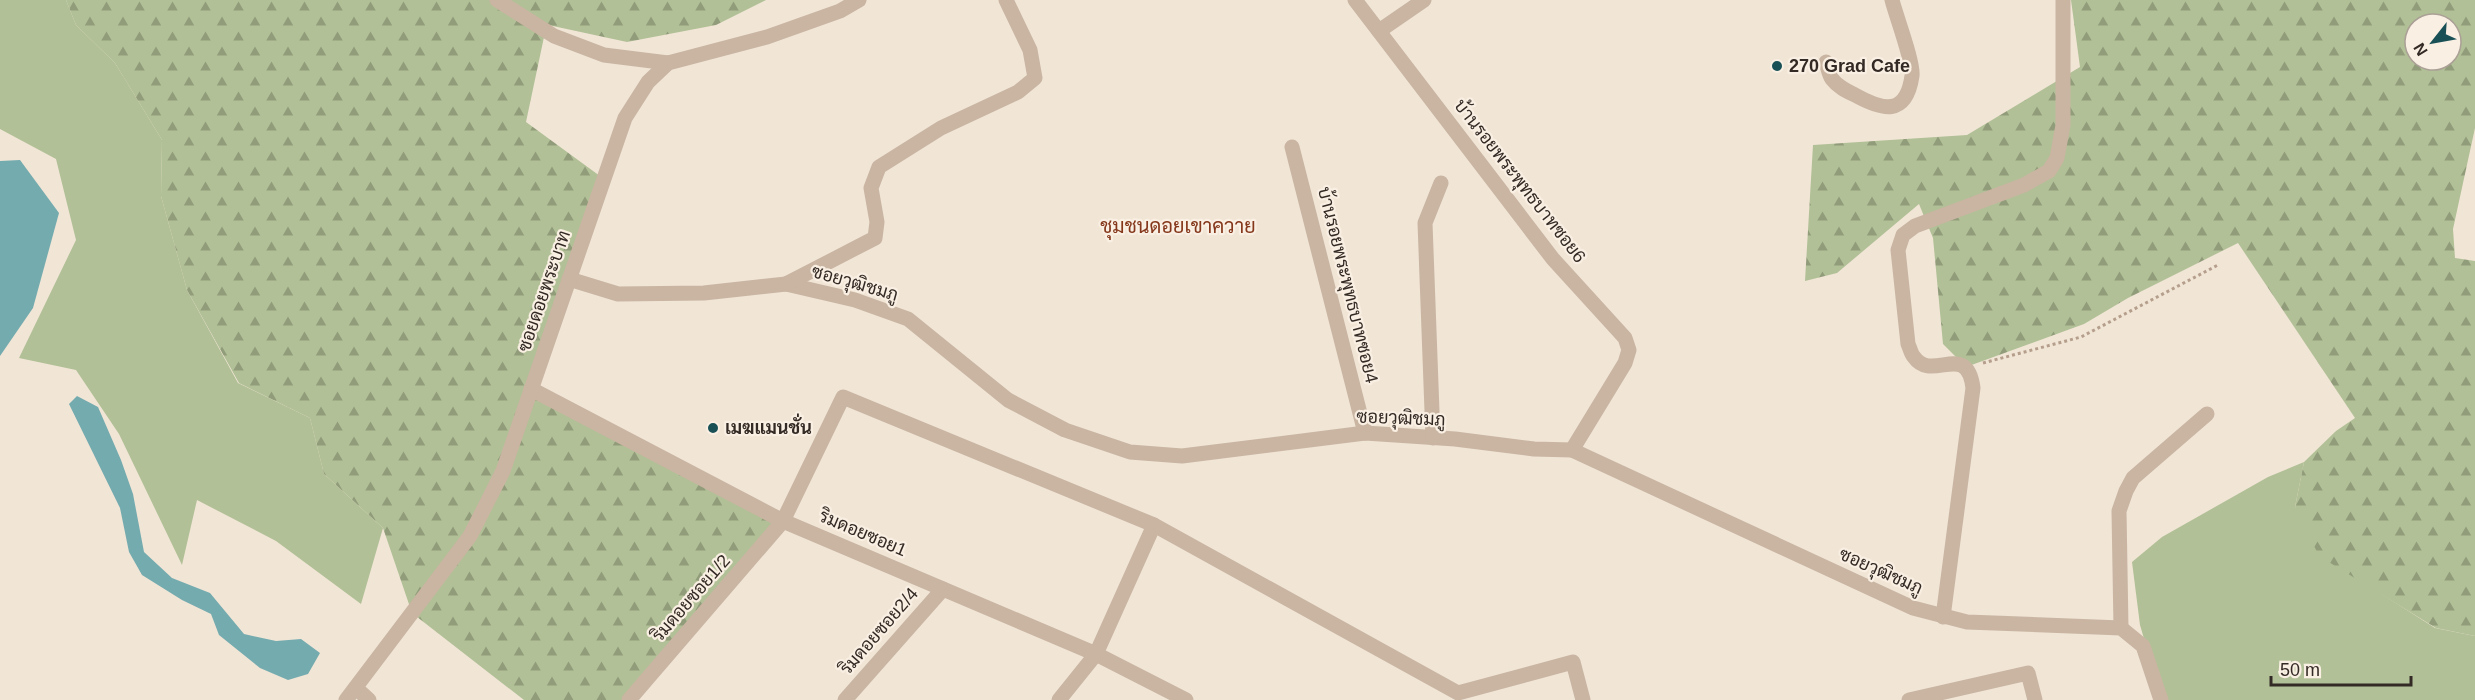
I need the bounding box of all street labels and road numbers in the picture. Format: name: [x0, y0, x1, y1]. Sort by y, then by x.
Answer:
street label: บ้านรอยพระพุทธบาทซอย6: [1449, 94, 1591, 268]
street label: บ้านรอยพระพุทธบาทซอย4: [1312, 184, 1384, 386]
street label: ซอยดอยพระบาท: [514, 228, 574, 354]
street label: ซอยวุฒิชมภู: [809, 260, 901, 308]
street label: ซอยวุฒิชมภู: [1356, 405, 1446, 433]
street label: ริมดอยซอย1: [815, 504, 910, 560]
street label: ซอยวุฒิชมภู: [1835, 543, 1926, 601]
street label: ริมดอยซอย1/2: [646, 550, 734, 646]
street label: ริมดอยซอย2/4: [834, 583, 922, 679]

